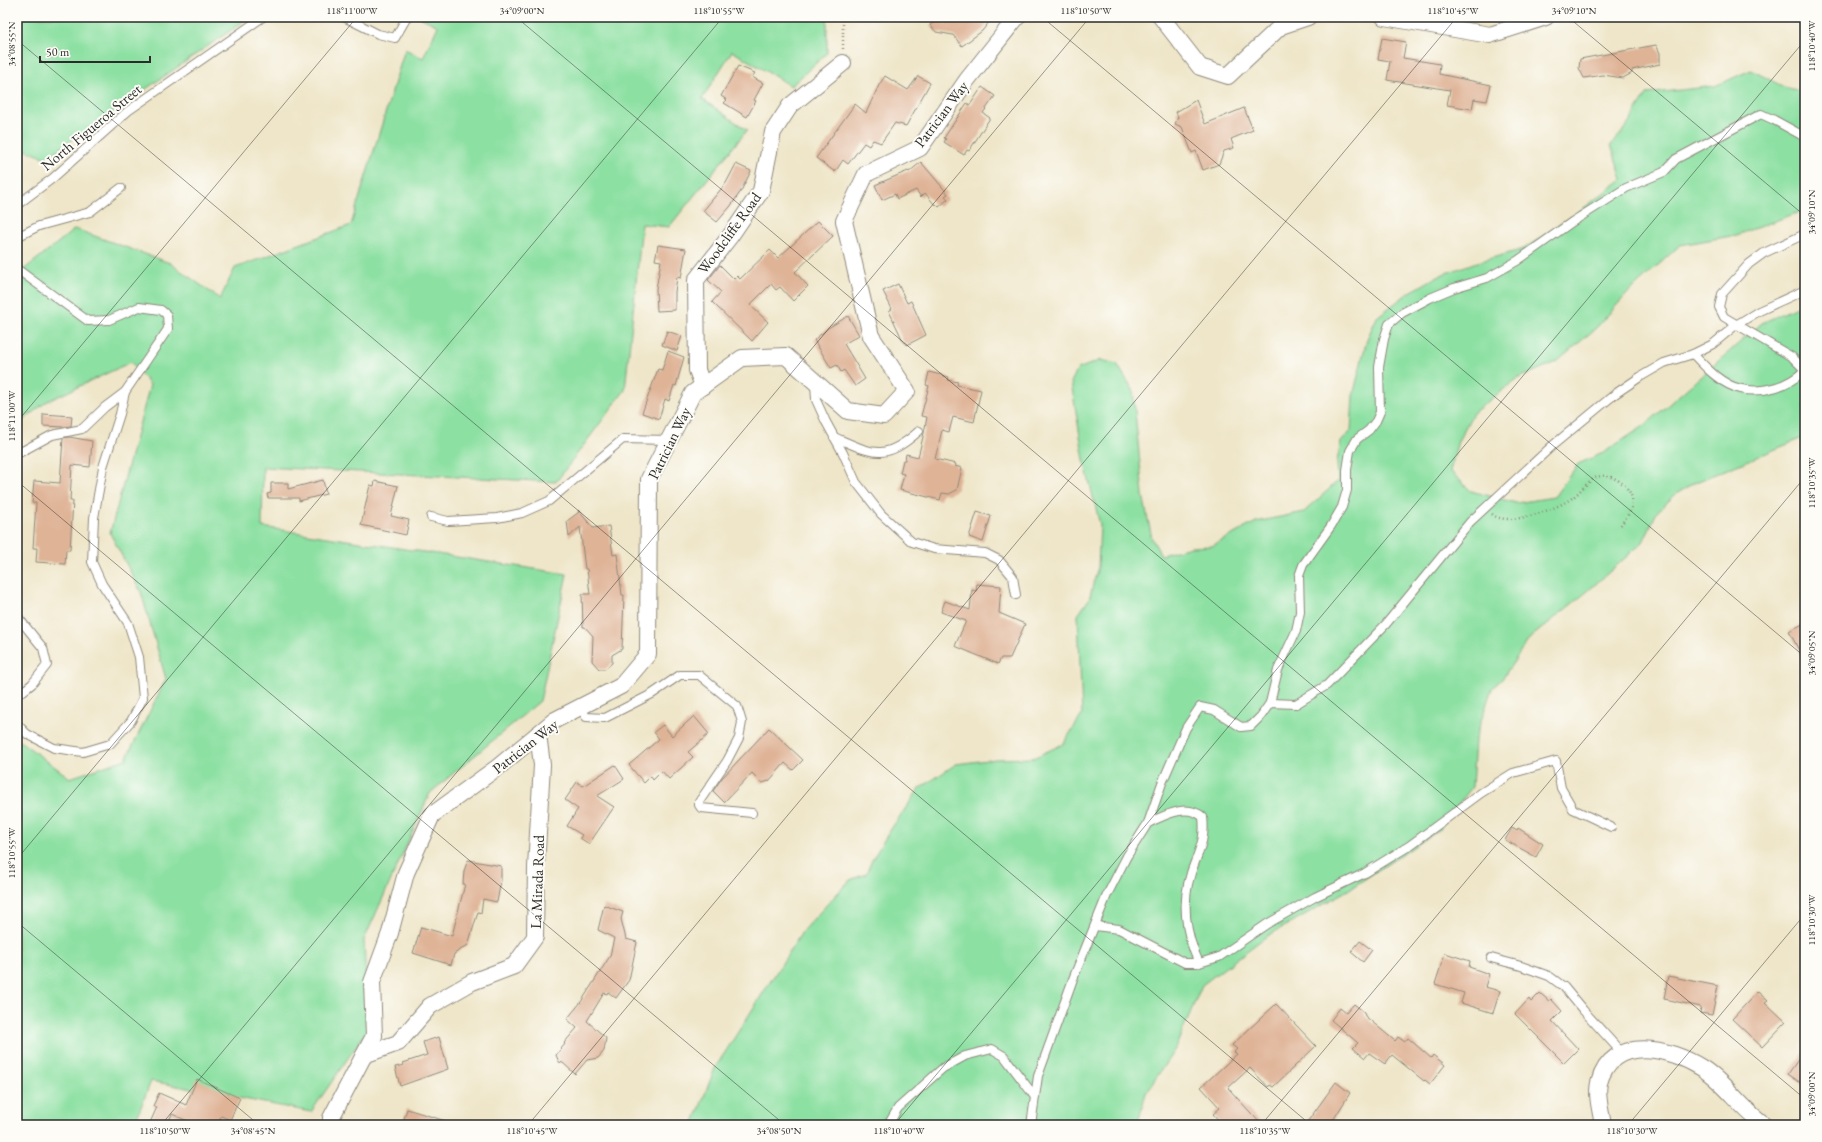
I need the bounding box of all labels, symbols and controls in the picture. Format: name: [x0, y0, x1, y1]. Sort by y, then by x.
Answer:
text: 118°11'00"W: [327, 4, 378, 17]
text: 34°09'00"N: [500, 4, 545, 17]
text: 118°10'55"W: [694, 4, 745, 17]
text: 118°10'50"W: [1061, 4, 1112, 17]
text: 118°10'45"W: [1428, 4, 1479, 17]
text: 34°09'10"N: [1552, 4, 1597, 17]
text: 118°10'40"W: [1805, 20, 1818, 71]
text: 34°08'55"N: [5, 21, 18, 66]
scale bar: [40, 38, 150, 64]
text: 50 m: [46, 44, 70, 60]
street label: Patrician Way: [910, 77, 972, 151]
street label: North Figueroa Street: [37, 79, 145, 175]
street label: Woodcliffe Road: [693, 188, 765, 278]
text: 34°09'10"N: [1805, 189, 1818, 234]
text: 118°11'00"W: [5, 390, 18, 441]
street label: Patrician Way: [643, 403, 695, 482]
text: 118°10'35"W: [1805, 457, 1818, 508]
text: 34°09'05"N: [1805, 630, 1818, 675]
street label: Patrician Way: [488, 714, 562, 778]
text: 118°10'55"W: [5, 827, 18, 878]
street label: La Mirada Road: [526, 834, 548, 929]
text: 118°10'30"W: [1805, 894, 1818, 945]
text: 34°09'00"N: [1805, 1071, 1818, 1116]
text: 118°10'50"W: [140, 1124, 191, 1137]
text: 34°08'45"N: [231, 1124, 276, 1137]
text: 118°10'45"W: [507, 1124, 558, 1137]
text: 34°08'50"N: [757, 1124, 802, 1137]
text: 118°10'40"W: [874, 1124, 925, 1137]
text: 118°10'35"W: [1240, 1124, 1291, 1137]
text: 118°10'30"W: [1607, 1124, 1658, 1137]

